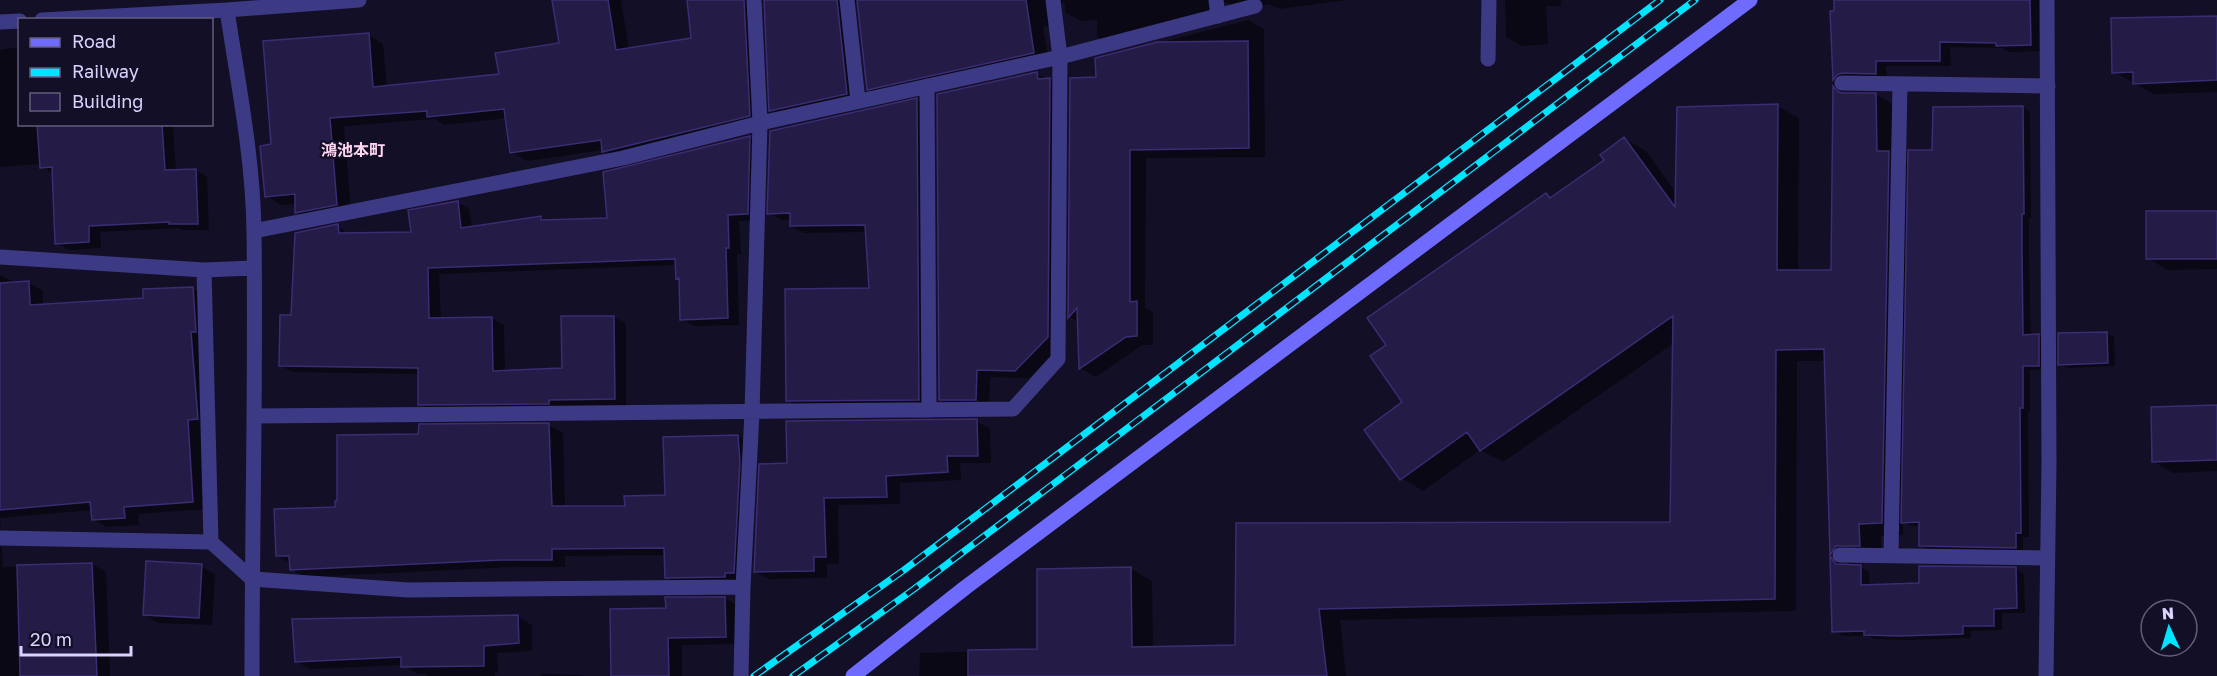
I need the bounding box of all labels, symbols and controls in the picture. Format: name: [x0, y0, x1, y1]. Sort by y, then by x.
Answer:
legend: [18, 18, 213, 126]
text: Road: [72, 30, 116, 52]
text: Railway: [72, 60, 139, 82]
text: Building: [72, 90, 143, 112]
district label: 鴻池本町: [321, 140, 385, 160]
north arrow: [2139, 598, 2199, 658]
text: N: [2161, 603, 2175, 623]
scale bar: [21, 619, 130, 657]
text: 20 m: [30, 628, 72, 650]

